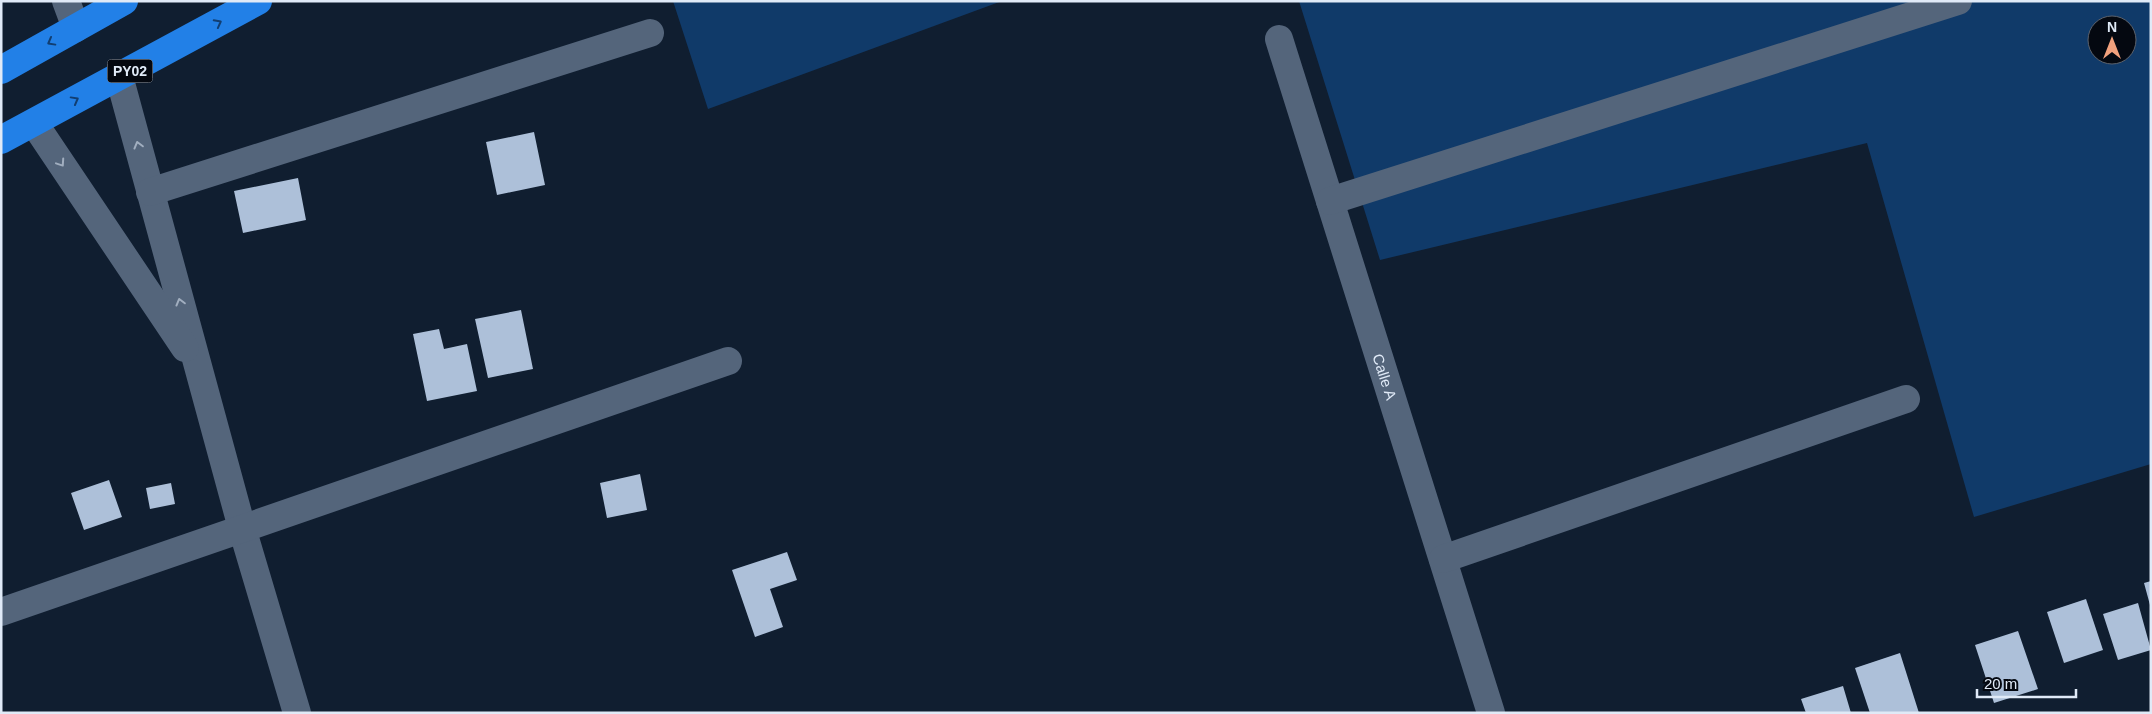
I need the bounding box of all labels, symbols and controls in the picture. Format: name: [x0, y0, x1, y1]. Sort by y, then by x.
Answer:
north arrow: [2087, 15, 2137, 65]
one-way arrow: [213, 19, 222, 29]
text: N: [2107, 19, 2117, 35]
one-way arrow: [47, 36, 56, 46]
road number: PY02: [108, 59, 152, 82]
one-way arrow: [70, 96, 79, 106]
one-way arrow: [133, 142, 143, 150]
one-way arrow: [55, 157, 64, 167]
one-way arrow: [175, 298, 186, 307]
street label: Calle A: [1370, 351, 1400, 402]
scale bar: [1977, 666, 2076, 698]
text: 20 m: [1984, 675, 2017, 692]

